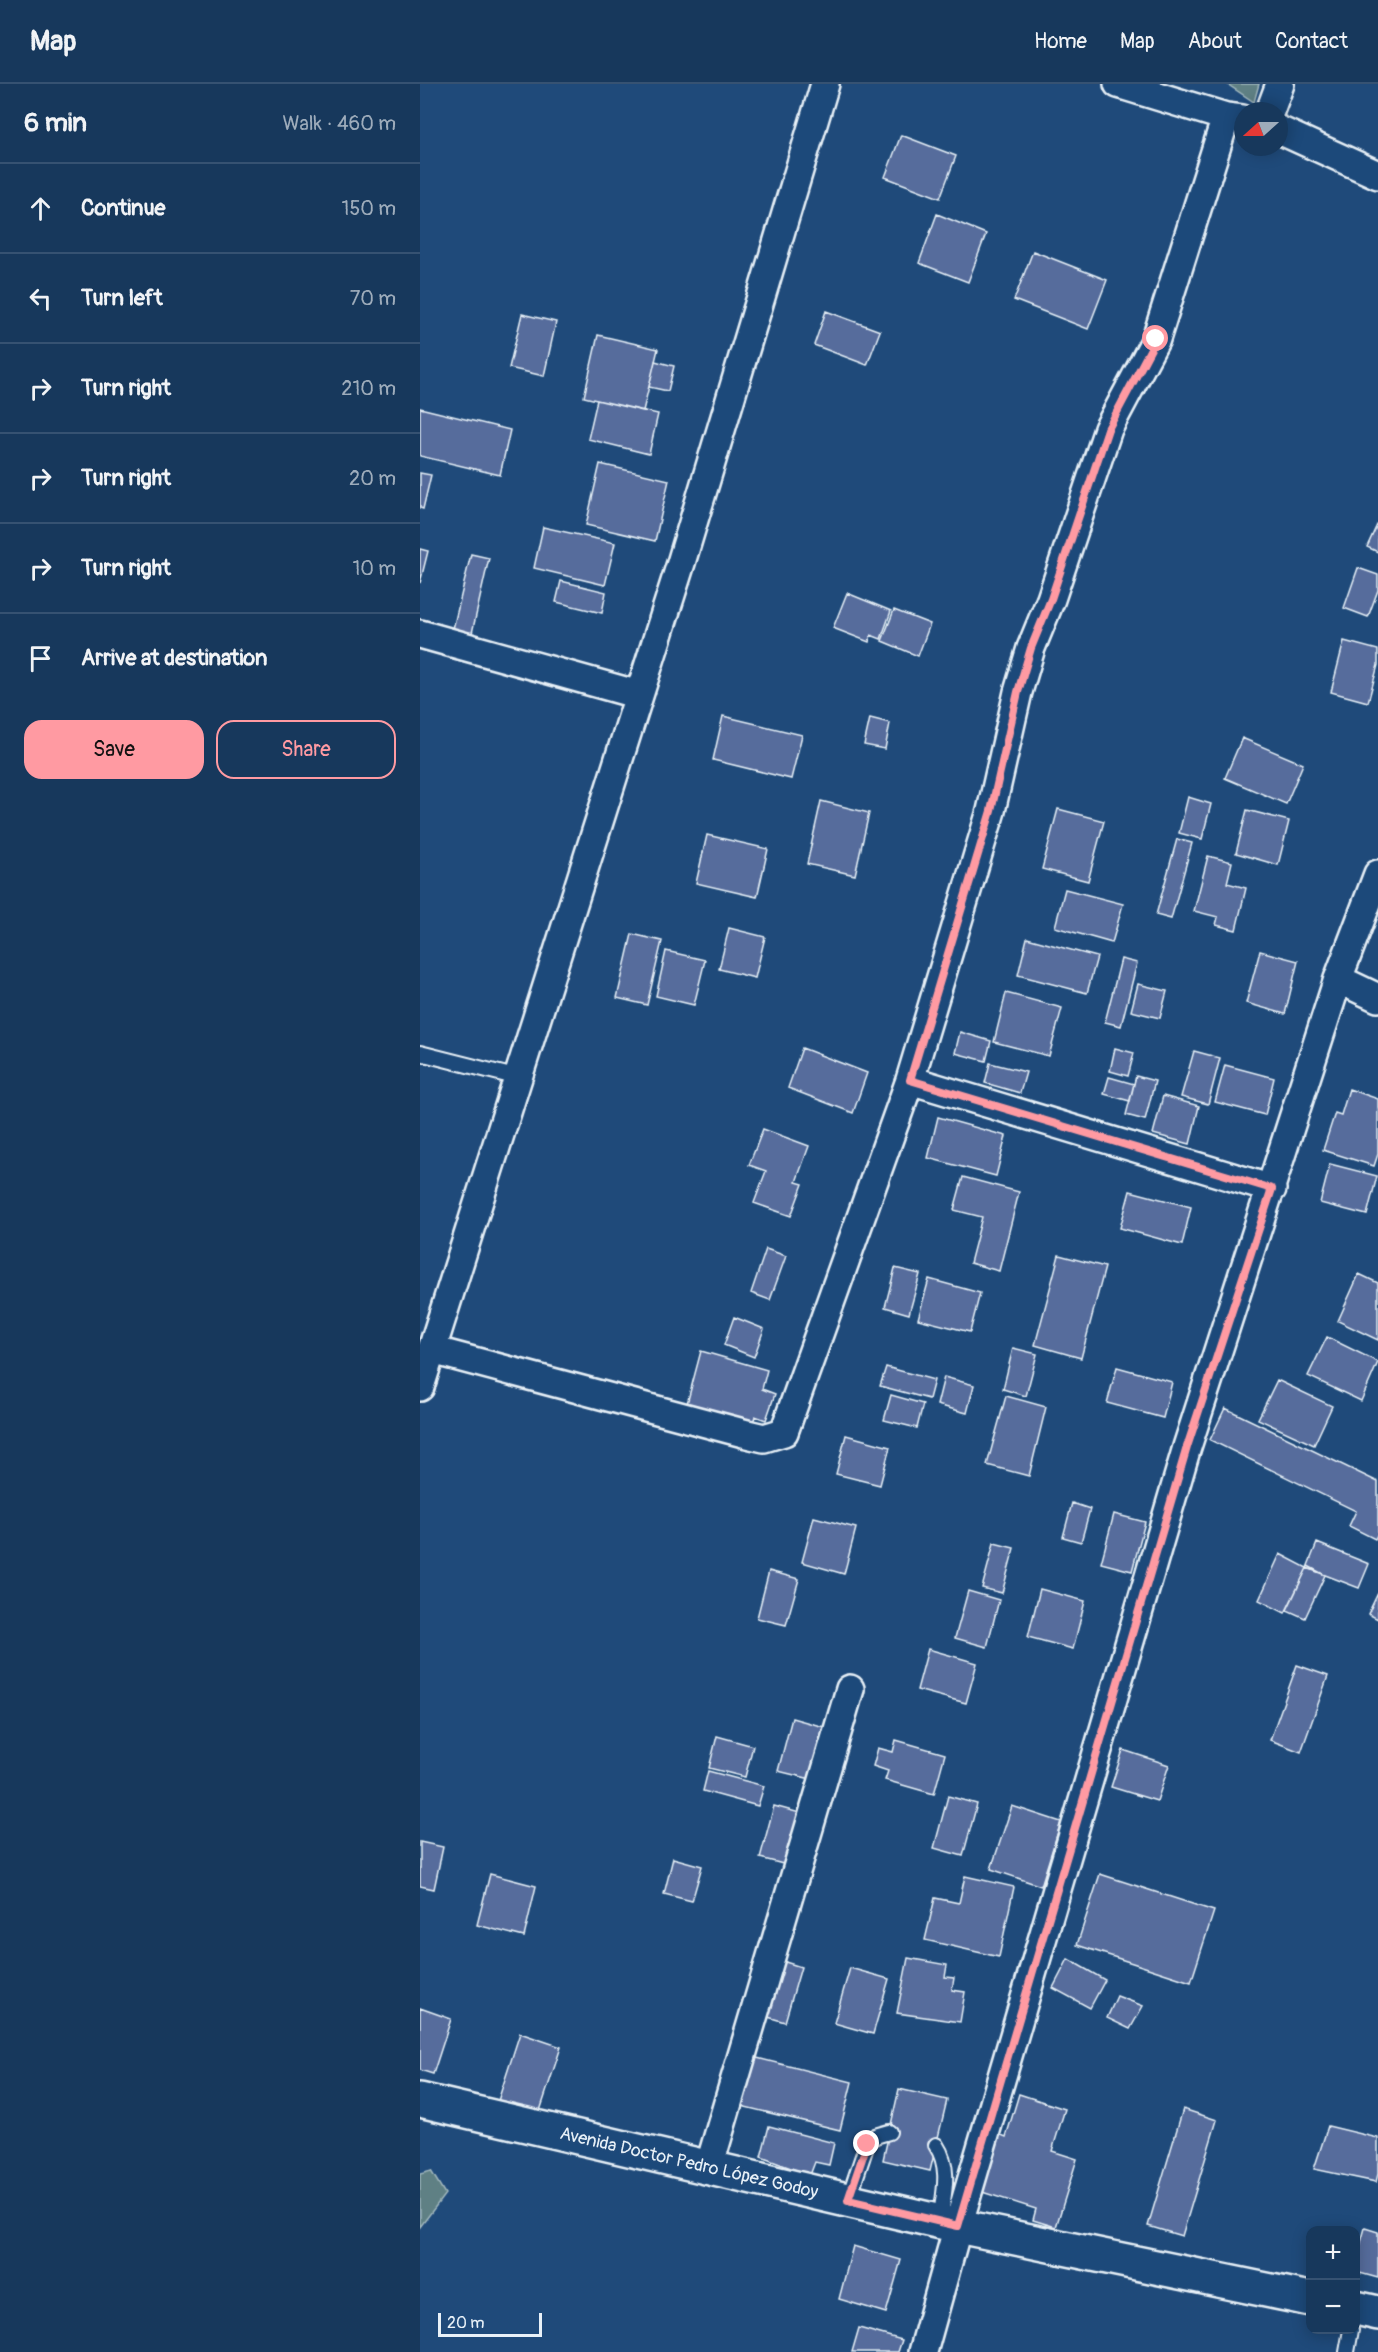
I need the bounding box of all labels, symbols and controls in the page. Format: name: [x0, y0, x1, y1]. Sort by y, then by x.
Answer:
text: Map: [30, 24, 76, 59]
text: Home: [1034, 28, 1087, 55]
text: Map: [1120, 28, 1155, 55]
text: About: [1188, 28, 1242, 55]
text: Contact: [1275, 28, 1348, 55]
north arrow: [1234, 102, 1288, 156]
text: 6 min: [24, 107, 87, 139]
text: Walk · 460 m: [282, 111, 396, 136]
icon: ahead: [24, 192, 57, 225]
text: Continue: [81, 194, 165, 222]
text: 150 m: [342, 196, 396, 221]
icon: left: [24, 282, 57, 315]
text: Turn left: [81, 284, 163, 312]
text: 70 m: [350, 286, 396, 311]
route start: [1142, 325, 1168, 351]
icon: right: [24, 372, 57, 405]
text: Turn right: [81, 374, 171, 402]
text: 210 m: [341, 376, 396, 401]
icon: right: [24, 462, 57, 495]
text: Turn right: [81, 464, 171, 492]
text: 20 m: [349, 466, 396, 491]
icon: right: [24, 552, 57, 585]
text: Turn right: [81, 554, 171, 582]
text: 10 m: [352, 556, 396, 581]
icon: arrive: [24, 642, 57, 675]
text: Arrive at destination: [81, 644, 267, 672]
button: Save: [24, 720, 204, 779]
button: Share: [216, 720, 396, 779]
street label: Avenida Doctor Pedro López Godoy: [558, 2122, 821, 2204]
route end: [853, 2130, 879, 2156]
map controls: [1306, 2226, 1360, 2334]
button: +: [1306, 2226, 1360, 2280]
button: −: [1306, 2280, 1360, 2334]
scale bar: [438, 2310, 542, 2338]
text: 20 m: [447, 2313, 485, 2333]

